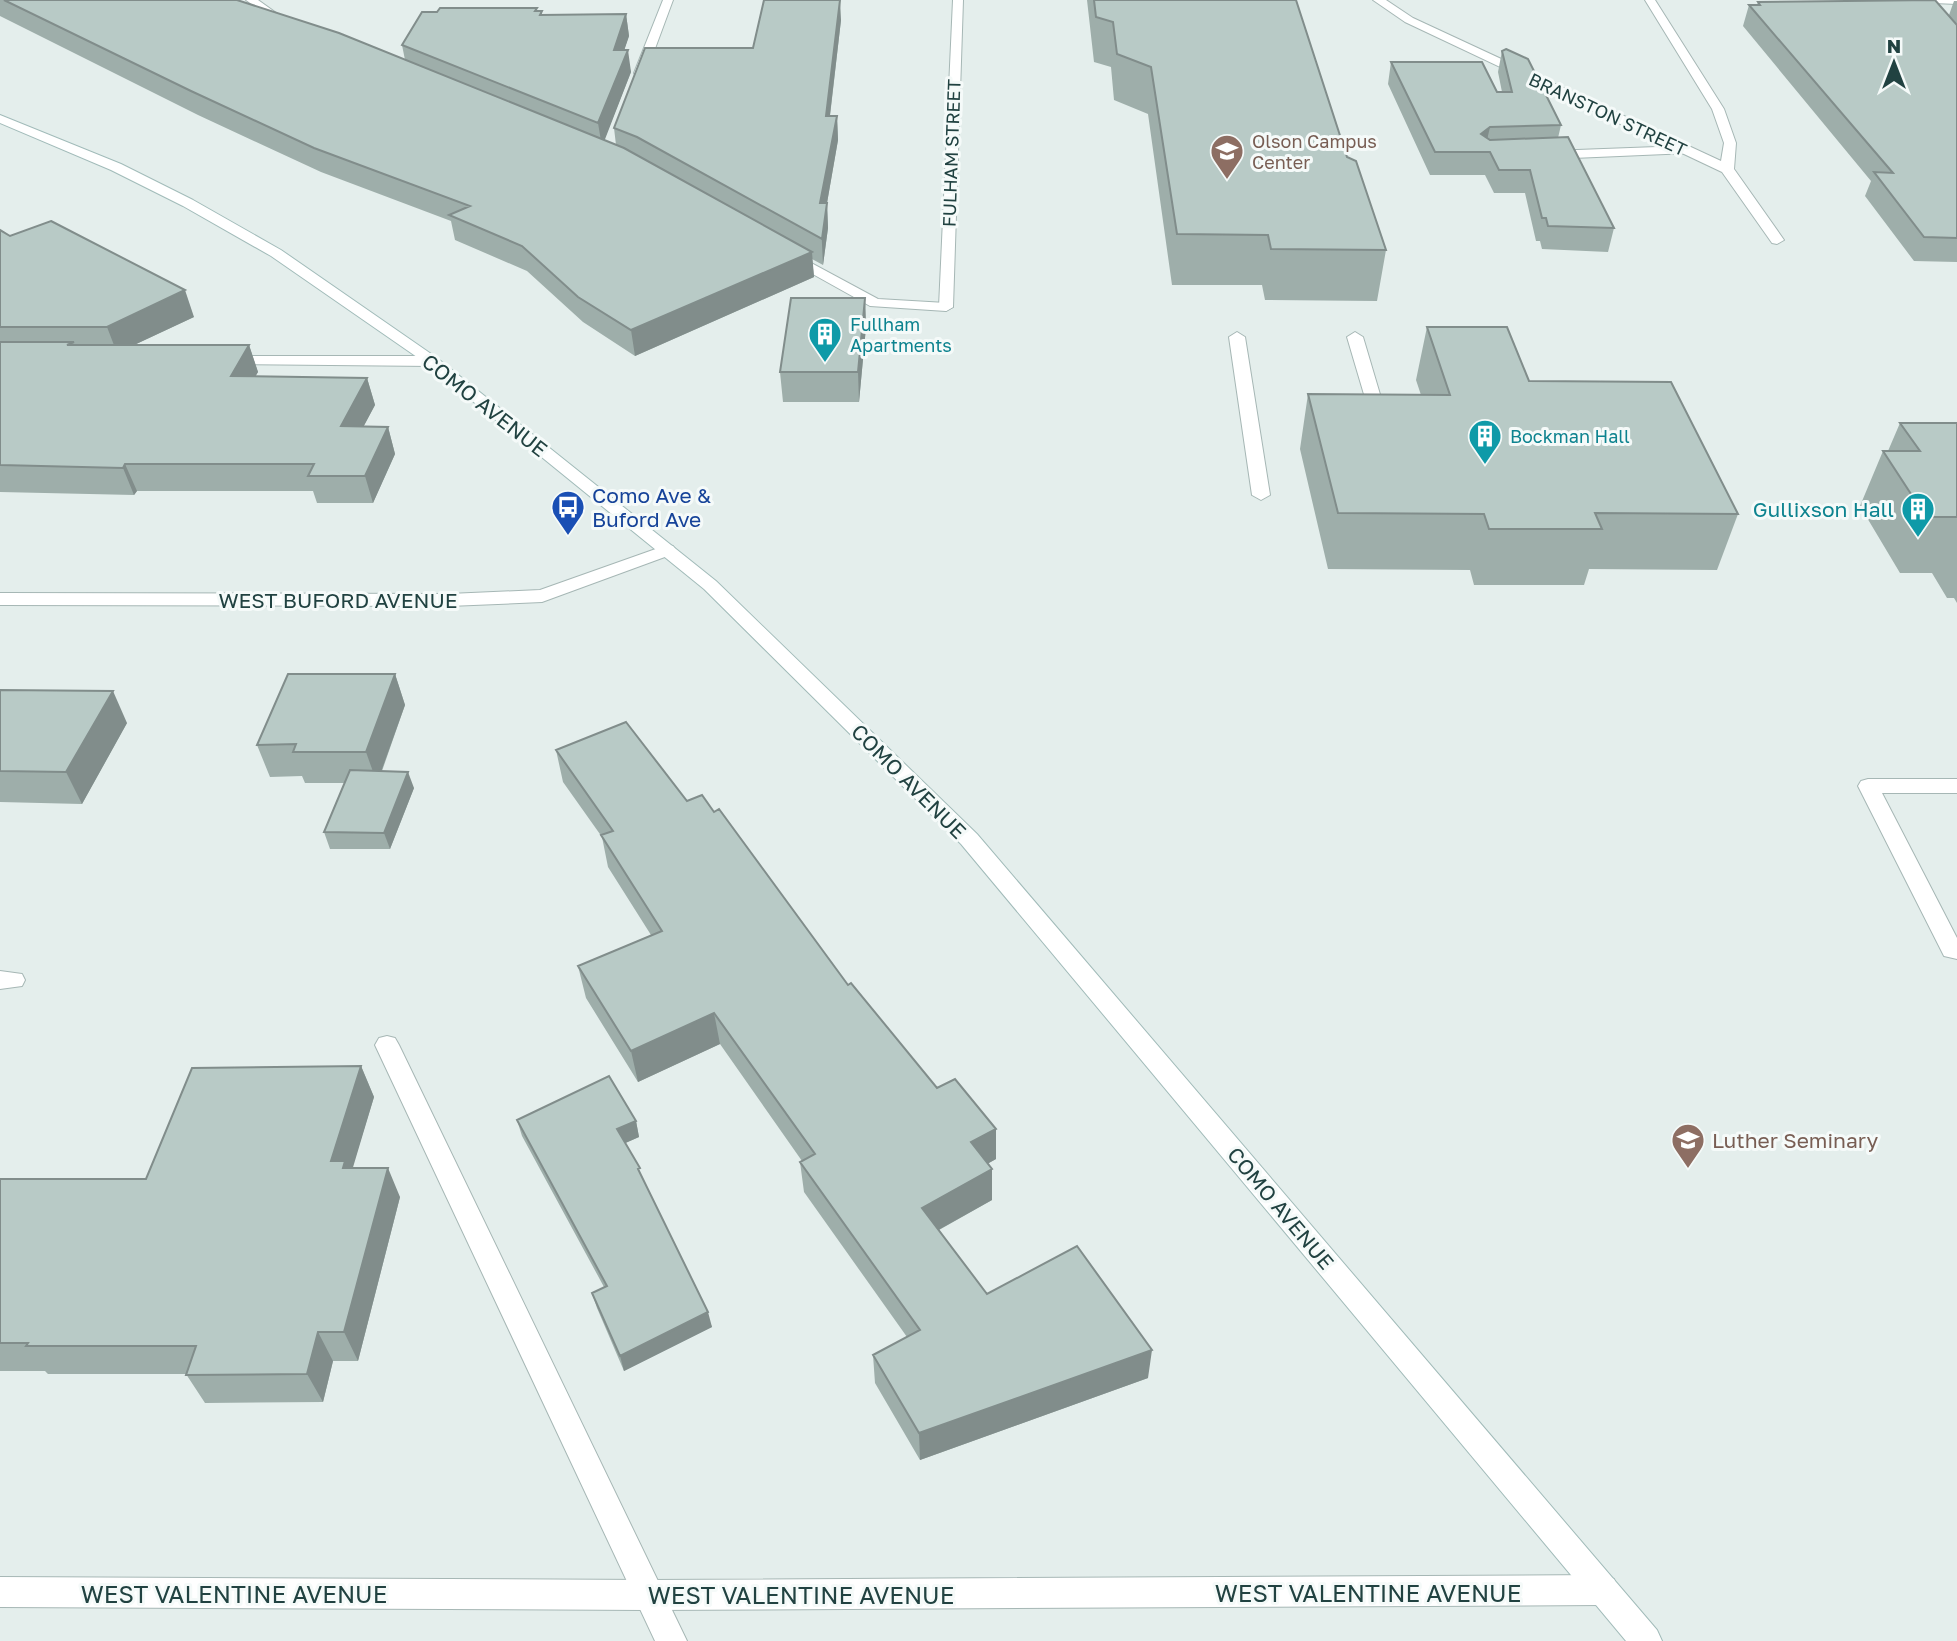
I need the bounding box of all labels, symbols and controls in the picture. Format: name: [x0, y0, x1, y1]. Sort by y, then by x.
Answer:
north arrow: [1859, 28, 1929, 98]
text: N: [1887, 34, 1901, 57]
street label: BRANSTON STREET: [1526, 68, 1690, 160]
street label: FULHAM STREET: [937, 79, 965, 227]
place label: Olson Campus Center: [1252, 130, 1377, 173]
school or university icon: Olson Campus Center: [1208, 132, 1246, 181]
place label: Fullham Apartments: [850, 313, 952, 356]
building icon: Fullham Apartments: [806, 315, 844, 364]
street label: COMO AVENUE: [417, 348, 553, 462]
building icon: Bockman Hall: [1466, 417, 1504, 466]
place label: Bockman Hall: [1510, 425, 1630, 447]
place label: Como Ave & Buford Ave: [592, 482, 711, 532]
bus stop icon: Como Ave & Buford Ave: [549, 488, 587, 537]
building icon: Gullixson Hall: [1899, 490, 1937, 539]
place label: Gullixson Hall: [1753, 496, 1894, 522]
street label: WEST BUFORD AVENUE: [218, 587, 458, 613]
street label: COMO AVENUE: [846, 718, 972, 844]
school or university icon: Luther Seminary: [1669, 1121, 1707, 1170]
place label: Luther Seminary: [1712, 1127, 1879, 1153]
street label: COMO AVENUE: [1222, 1141, 1340, 1275]
street label: WEST VALENTINE AVENUE: [1215, 1578, 1521, 1607]
street label: WEST VALENTINE AVENUE: [81, 1579, 387, 1608]
street label: WEST VALENTINE AVENUE: [648, 1580, 954, 1609]

